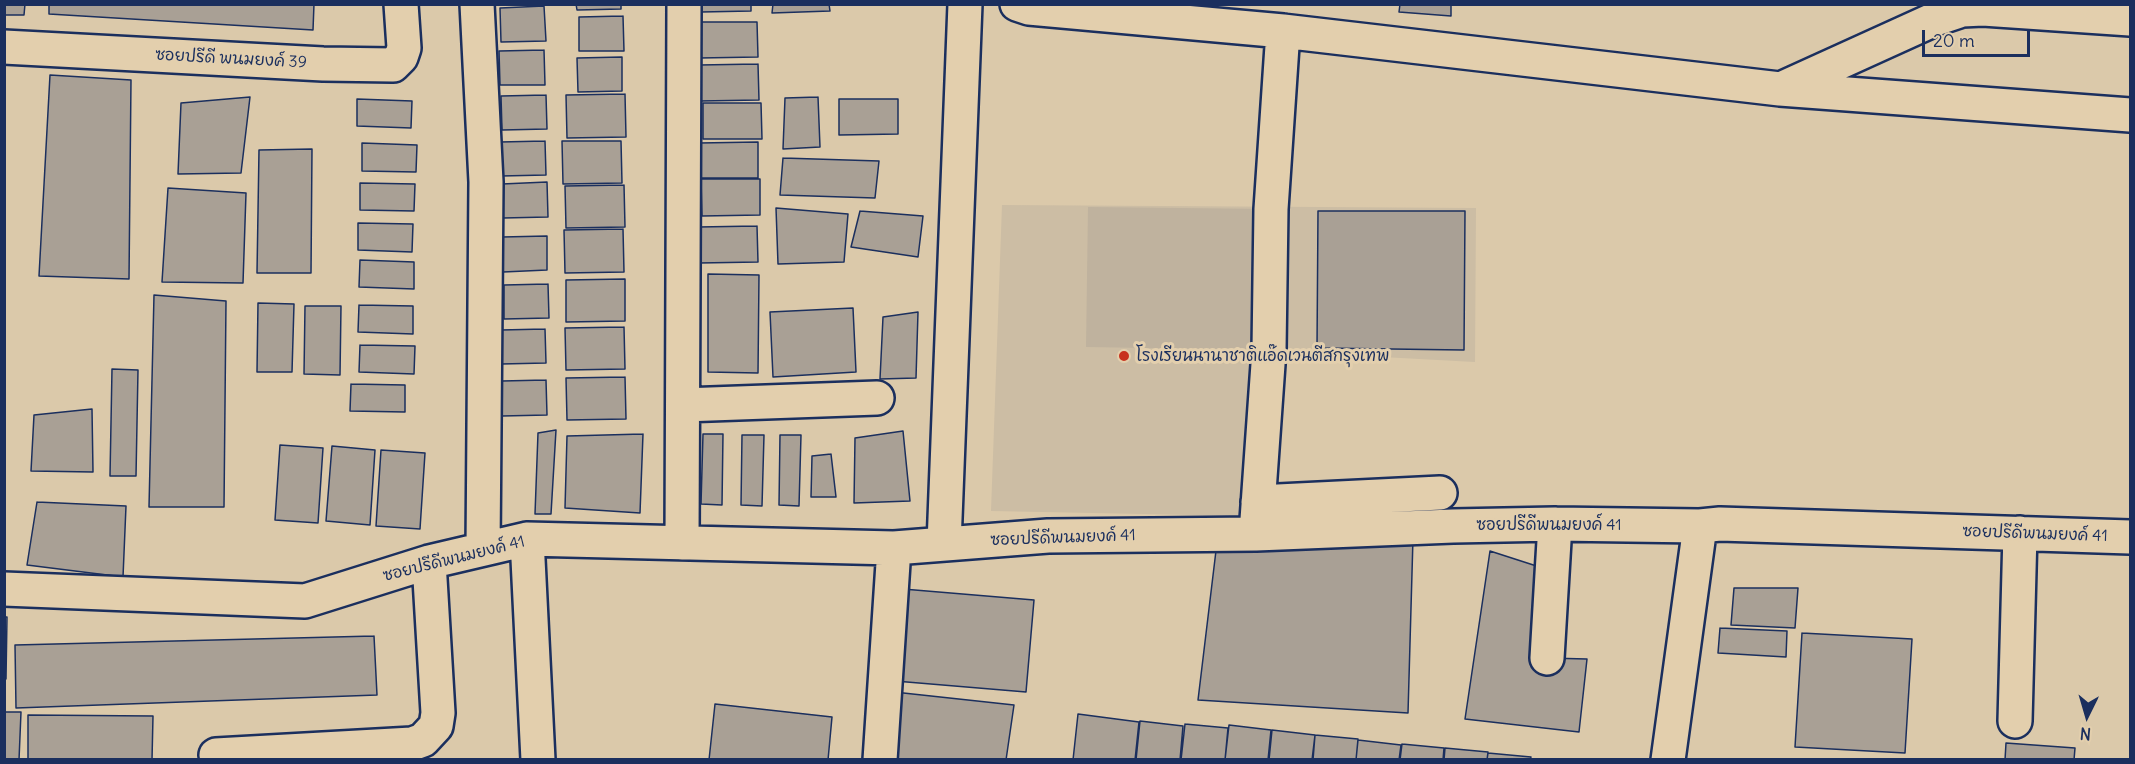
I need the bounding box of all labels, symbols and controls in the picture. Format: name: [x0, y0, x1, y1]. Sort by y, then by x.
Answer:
scale bar: [1925, 18, 2033, 56]
text: 20 m: [1933, 29, 1975, 52]
street label: ซอยปรีดี พนมยงค์ 39: [155, 45, 307, 73]
place label: โรงเรียนนานาชาติแอ๊ดเวนตีสกรุงเทพ: [1136, 346, 1389, 366]
marker: โรงเรียนนานาชาติแอ๊ดเวนตีสกรุงเทพ: [1117, 349, 1131, 363]
street label: ซอยปรีดีพนมยงค์ 41: [1476, 515, 1622, 535]
street label: ซอยปรีดีพนมยงค์ 41: [1962, 522, 2108, 546]
street label: ซอยปรีดีพนมยงค์ 41: [990, 526, 1136, 550]
street label: ซอยปรีดีพนมยงค์ 41: [381, 532, 527, 586]
north arrow: [2057, 686, 2117, 746]
text: N: [2079, 723, 2092, 744]

